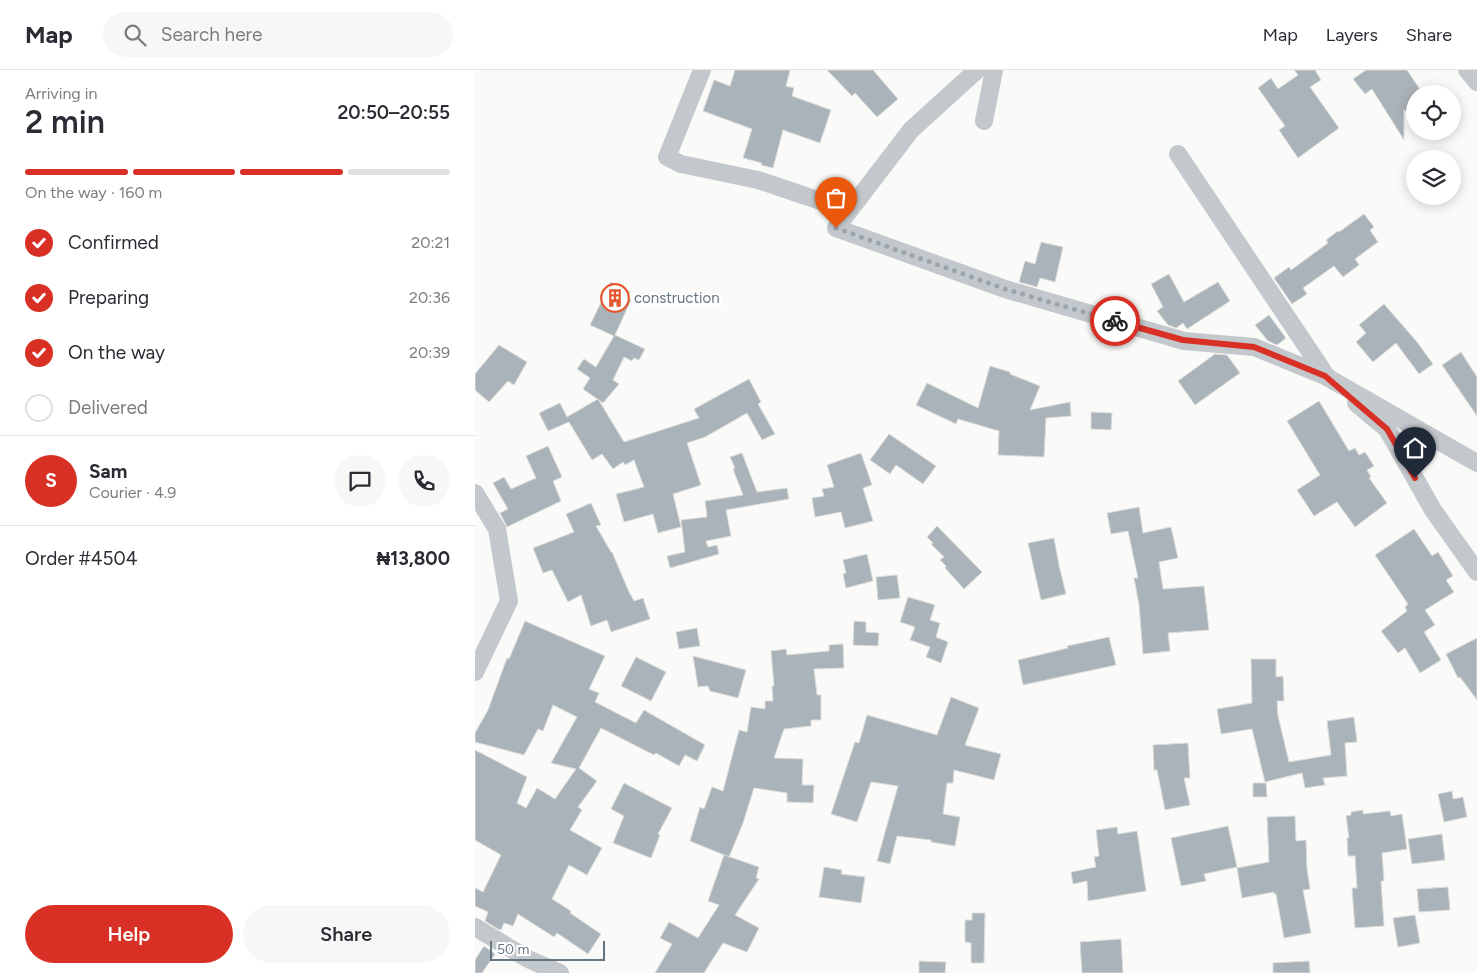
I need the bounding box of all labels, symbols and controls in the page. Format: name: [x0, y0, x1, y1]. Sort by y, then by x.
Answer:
search box: [103, 12, 453, 57]
text: Map: [25, 20, 73, 49]
icon: search: [121, 21, 149, 49]
text: Search here: [161, 23, 262, 46]
text: Map: [1263, 24, 1298, 46]
text: Layers: [1326, 24, 1378, 46]
text: Share: [1406, 24, 1452, 46]
text: Arriving in: [25, 84, 97, 103]
map controls: [1406, 85, 1461, 205]
button: locate: [1406, 85, 1461, 140]
text: 20:50–20:55: [337, 101, 450, 124]
text: 2 min: [25, 103, 105, 141]
button: layers: [1406, 150, 1461, 205]
pin: [815, 177, 857, 228]
text: On the way · 160 m: [25, 183, 162, 202]
icon: bag: [822, 184, 850, 212]
icon: check: [25, 229, 53, 257]
text: Confirmed: [68, 231, 159, 254]
text: 20:21: [411, 233, 450, 252]
building icon: construction: [600, 283, 630, 313]
icon: check: [25, 284, 53, 312]
text: Preparing: [68, 286, 149, 309]
text: 20:36: [409, 288, 450, 307]
place label: construction: [634, 289, 720, 307]
courier: [1090, 296, 1140, 346]
icon: bike: [1101, 307, 1129, 335]
icon: check: [25, 339, 53, 367]
text: On the way: [68, 341, 165, 364]
text: 20:39: [409, 343, 450, 362]
text: Delivered: [68, 396, 148, 419]
pin: [1394, 427, 1436, 478]
icon: home: [1401, 434, 1429, 462]
button: chat: [334, 455, 386, 507]
button: phone: [398, 455, 450, 507]
text: Sam: [89, 460, 127, 483]
text: S: [45, 469, 57, 492]
text: Courier · 4.9: [89, 483, 176, 502]
text: Order #4504: [25, 547, 137, 570]
text: ₦13,800: [377, 547, 450, 570]
button: Help: [25, 905, 233, 963]
button: Share: [243, 905, 450, 963]
scale bar: [490, 938, 605, 961]
text: 50 m: [497, 941, 529, 958]

